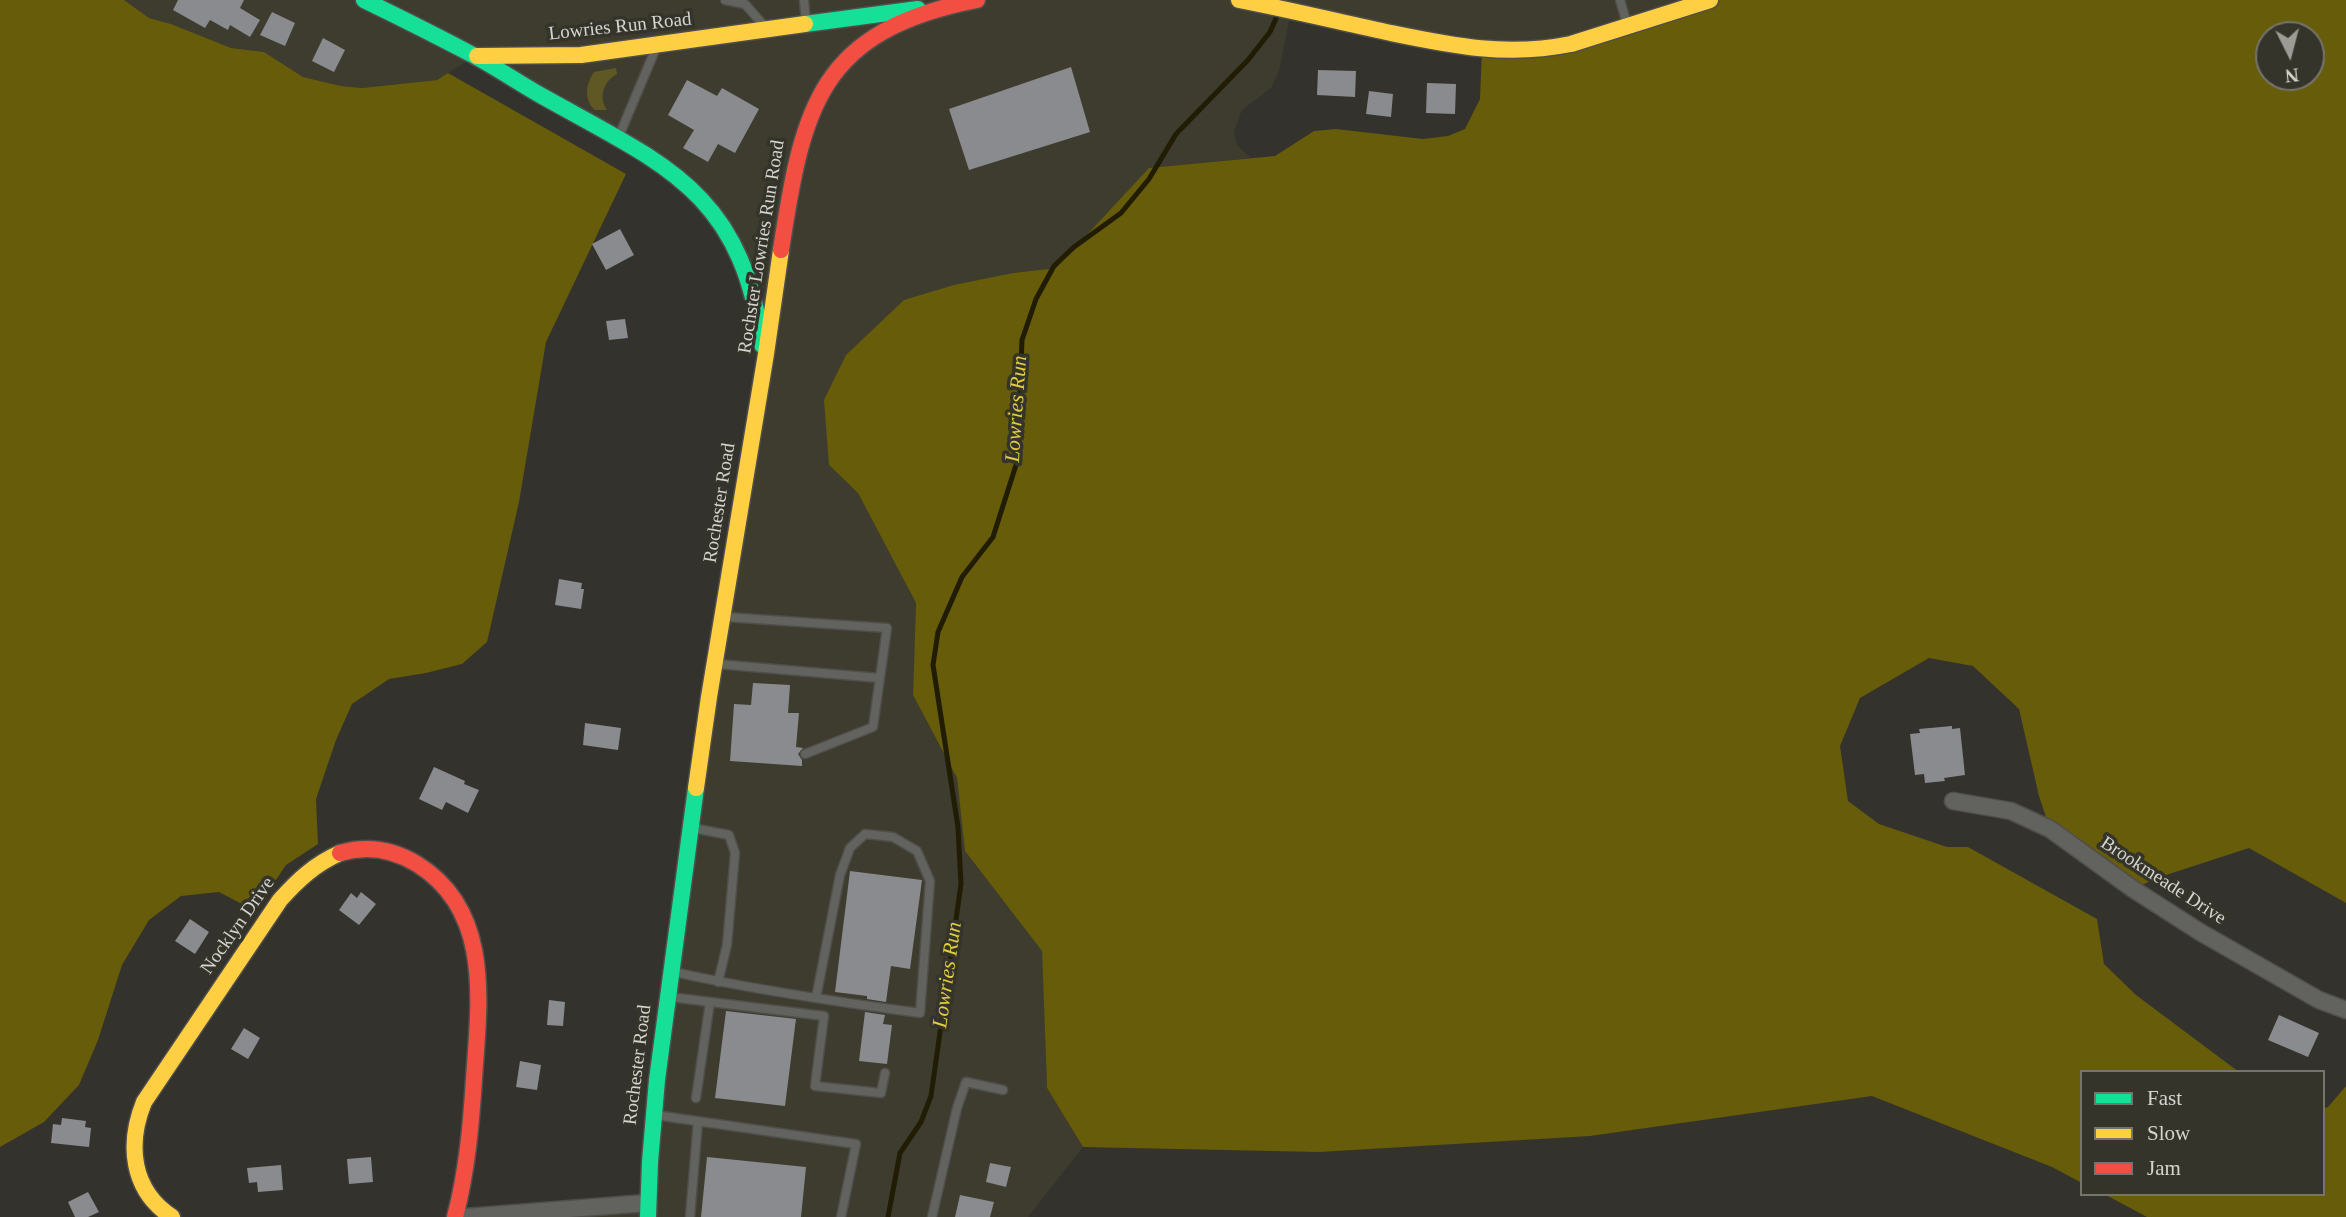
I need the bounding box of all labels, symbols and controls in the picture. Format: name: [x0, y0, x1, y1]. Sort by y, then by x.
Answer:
street label: Lowries Run Road: [547, 8, 693, 46]
north arrow: [2255, 21, 2325, 91]
text: N: [2284, 64, 2300, 87]
street label: Rochster Lowries Run Road: [734, 139, 790, 355]
water label: Lowries Run: [1001, 355, 1033, 463]
street label: Rochester Road: [699, 442, 741, 564]
street label: Brookmeade Drive: [2096, 832, 2230, 930]
street label: Nocklyn Drive: [196, 873, 280, 979]
water label: Lowries Run: [928, 920, 968, 1030]
street label: Rochester Road: [619, 1004, 657, 1126]
legend: [2080, 1070, 2325, 1196]
text: Fast: [2147, 1086, 2182, 1110]
text: Slow: [2147, 1121, 2190, 1145]
text: Jam: [2147, 1156, 2181, 1180]

